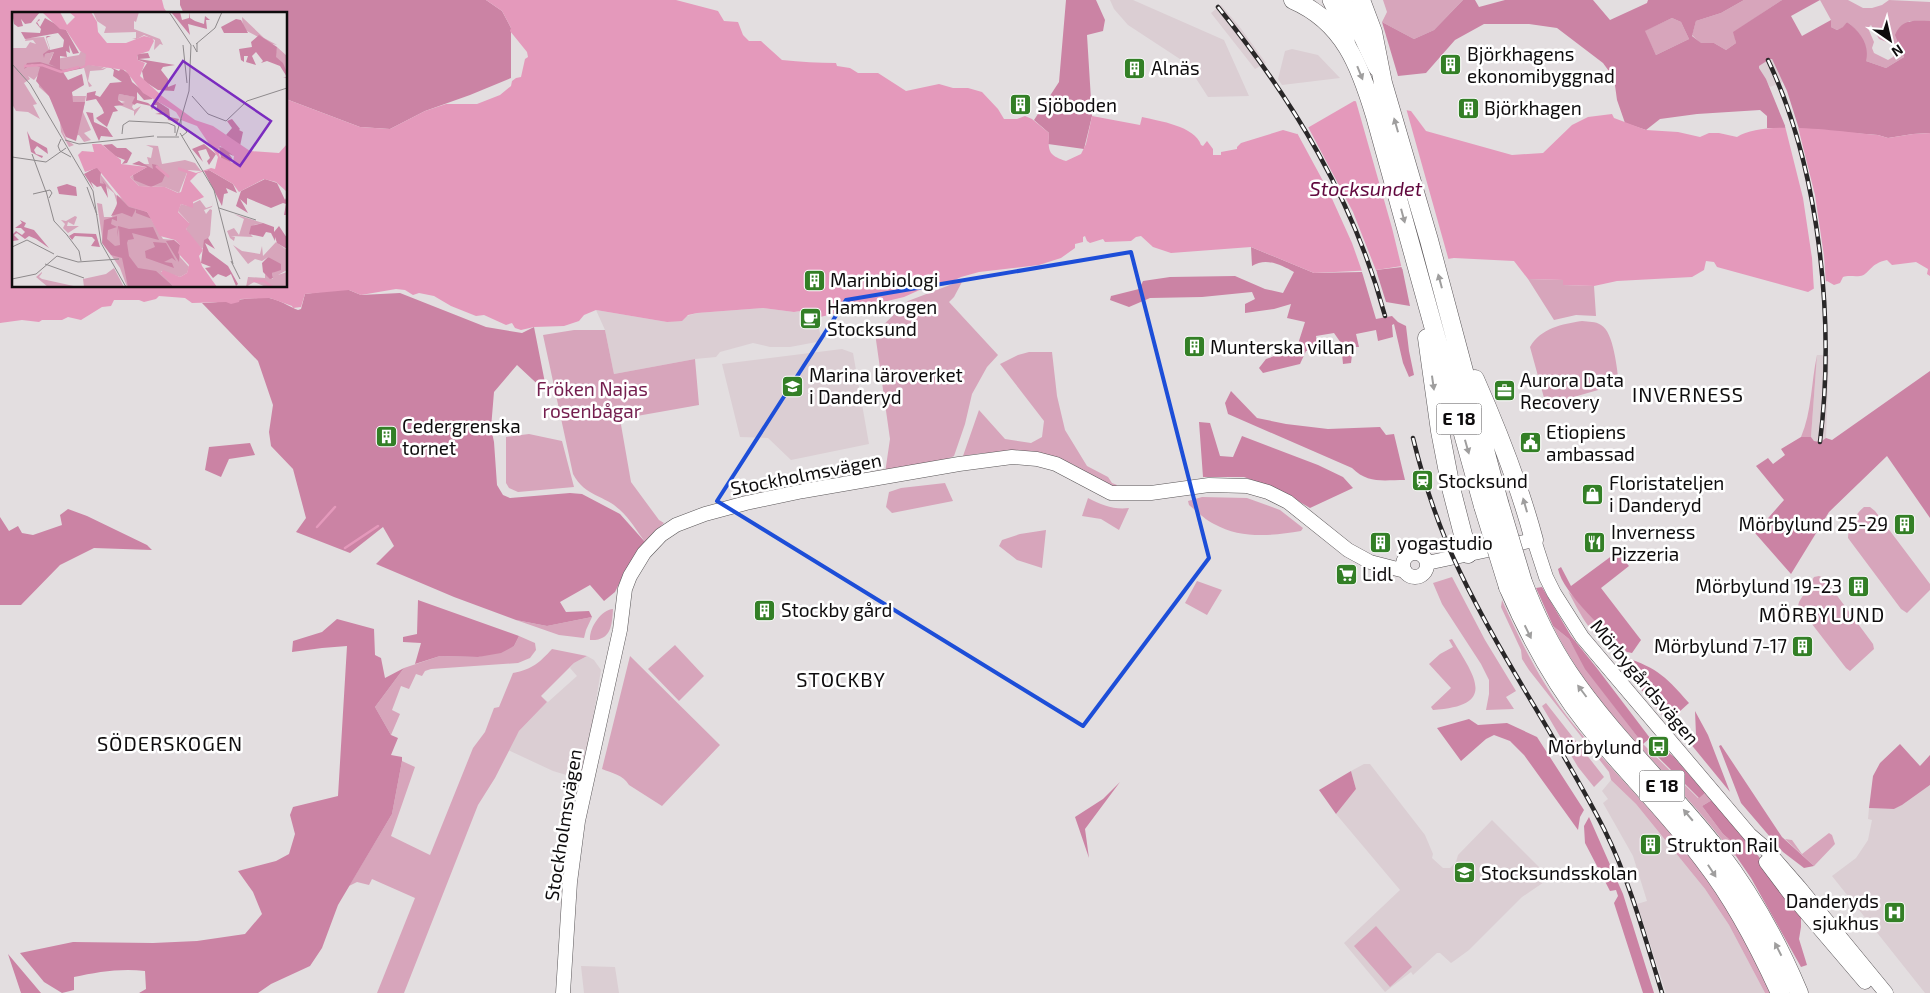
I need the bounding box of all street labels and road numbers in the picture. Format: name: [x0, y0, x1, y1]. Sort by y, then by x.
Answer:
road number: E 18: [1436, 404, 1482, 434]
street label: Stockholmsvägen: [728, 448, 883, 499]
street label: Mörbygårdsvägen: [1586, 614, 1705, 749]
street label: Stockholmsvägen: [539, 747, 586, 902]
road number: E 18: [1640, 770, 1684, 801]

